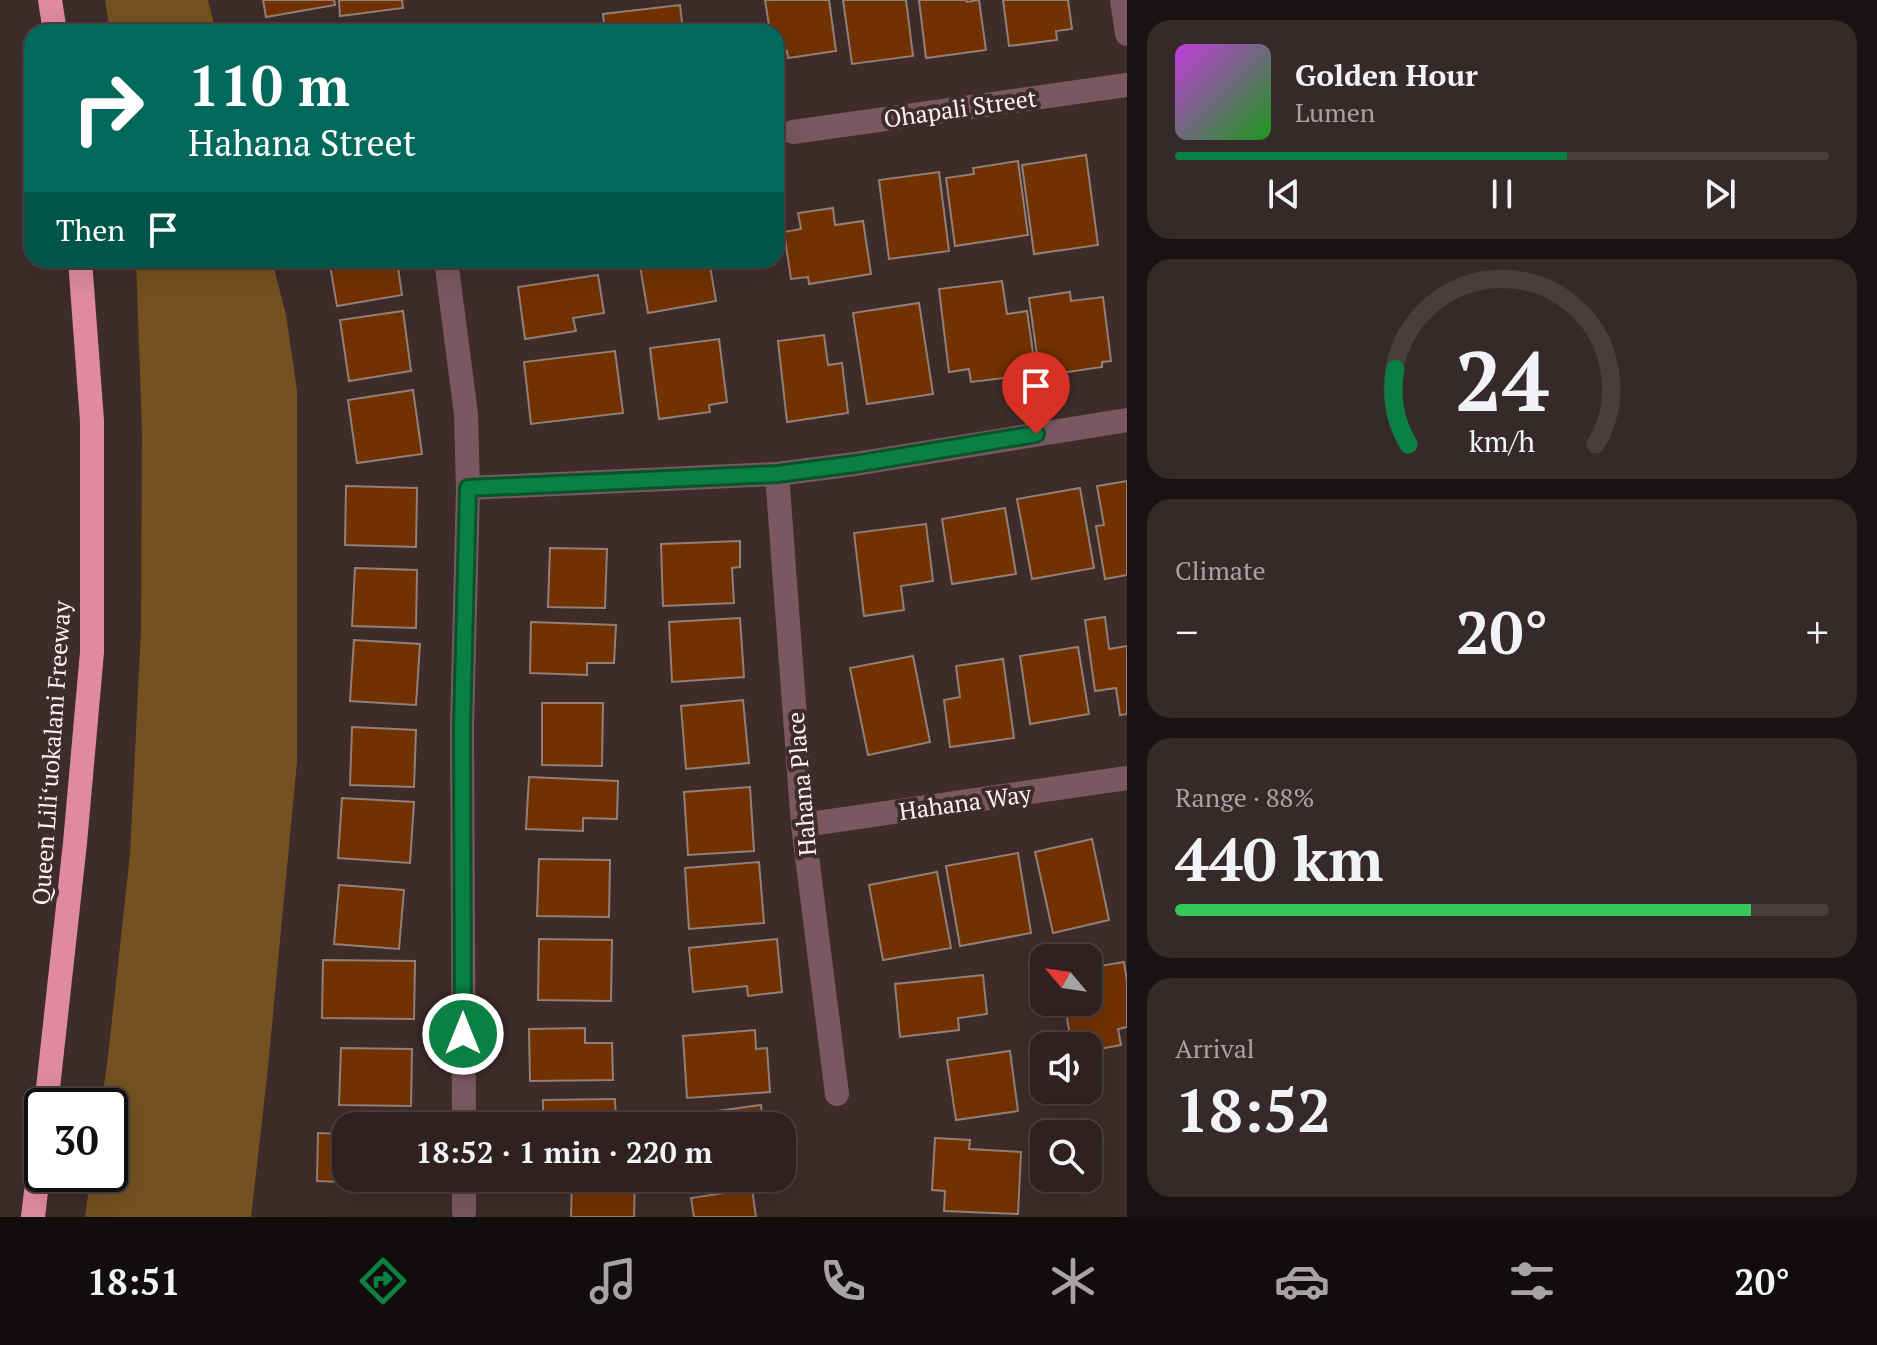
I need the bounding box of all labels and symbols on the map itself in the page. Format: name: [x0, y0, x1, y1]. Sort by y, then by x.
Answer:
street label: Ohapali Street: [882, 81, 1039, 135]
pin: [1002, 352, 1070, 434]
street label: Queen Liliʻuokalani Freeway: [24, 599, 78, 906]
street label: Hahana Place: [779, 711, 823, 857]
street label: Hahana Way: [897, 777, 1034, 827]
north arrow: [1030, 944, 1102, 1016]
position arrow: [421, 992, 505, 1076]
speed limit sign: 30: [24, 1088, 128, 1192]

